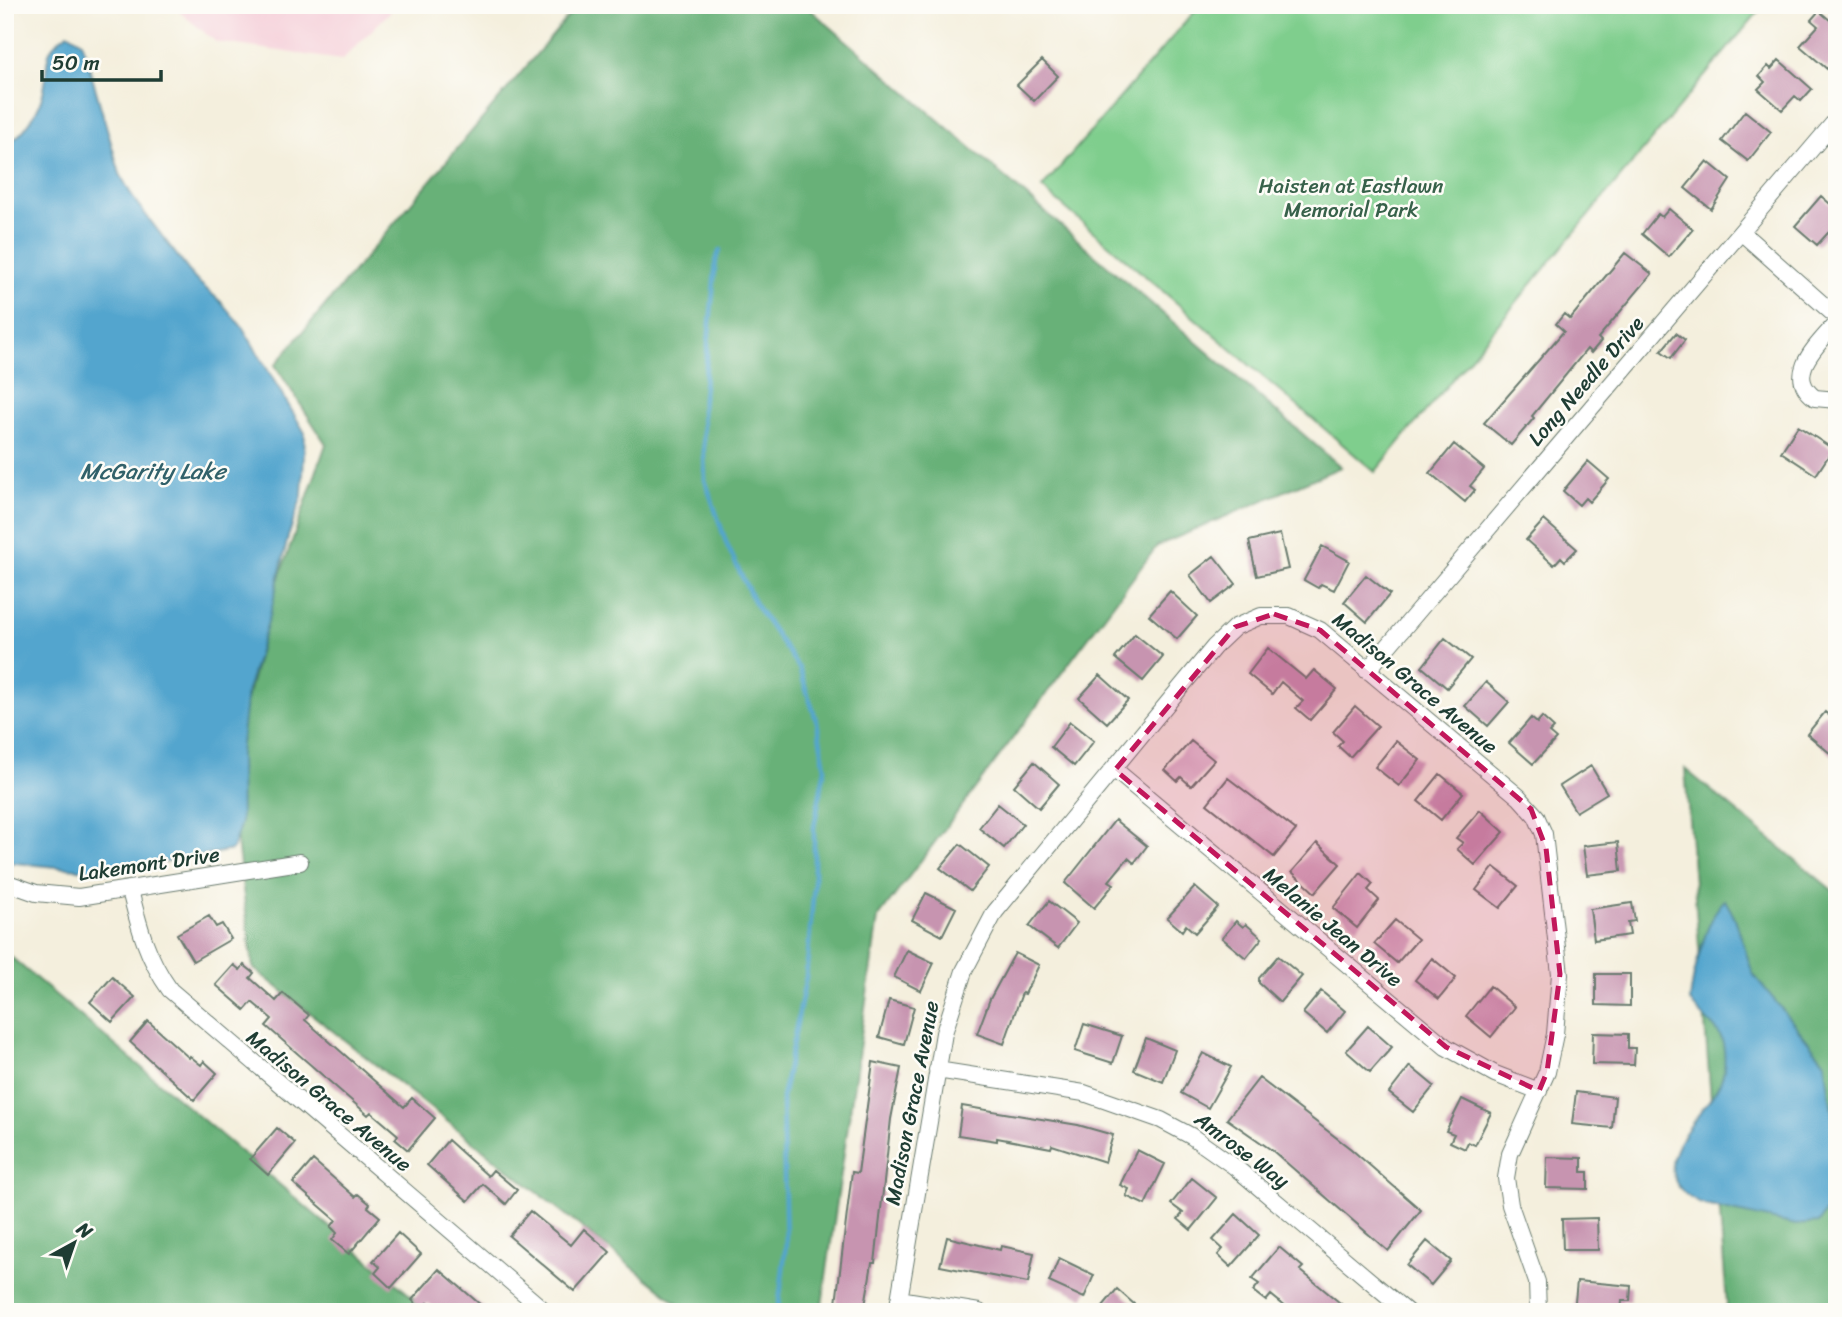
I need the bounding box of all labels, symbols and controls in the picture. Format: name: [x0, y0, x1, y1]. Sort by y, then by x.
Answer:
scale bar: [42, 38, 161, 82]
text: 50 m: [52, 44, 100, 82]
park label: Haisten at Eastlawn Memorial Park: [1259, 167, 1443, 229]
street label: Long Needle Drive: [1518, 307, 1654, 455]
water label: McGarity Lake: [80, 451, 228, 492]
street label: Madison Grace Avenue: [1323, 602, 1507, 764]
street label: Lakemont Drive: [76, 835, 222, 893]
street label: Melanie Jean Drive: [1254, 857, 1412, 997]
street label: Madison Grace Avenue: [874, 997, 950, 1208]
street label: Madison Grace Avenue: [237, 1020, 421, 1182]
street label: Amrose Way: [1185, 1101, 1298, 1199]
north arrow: [38, 1208, 108, 1278]
text: N: [68, 1213, 101, 1248]

